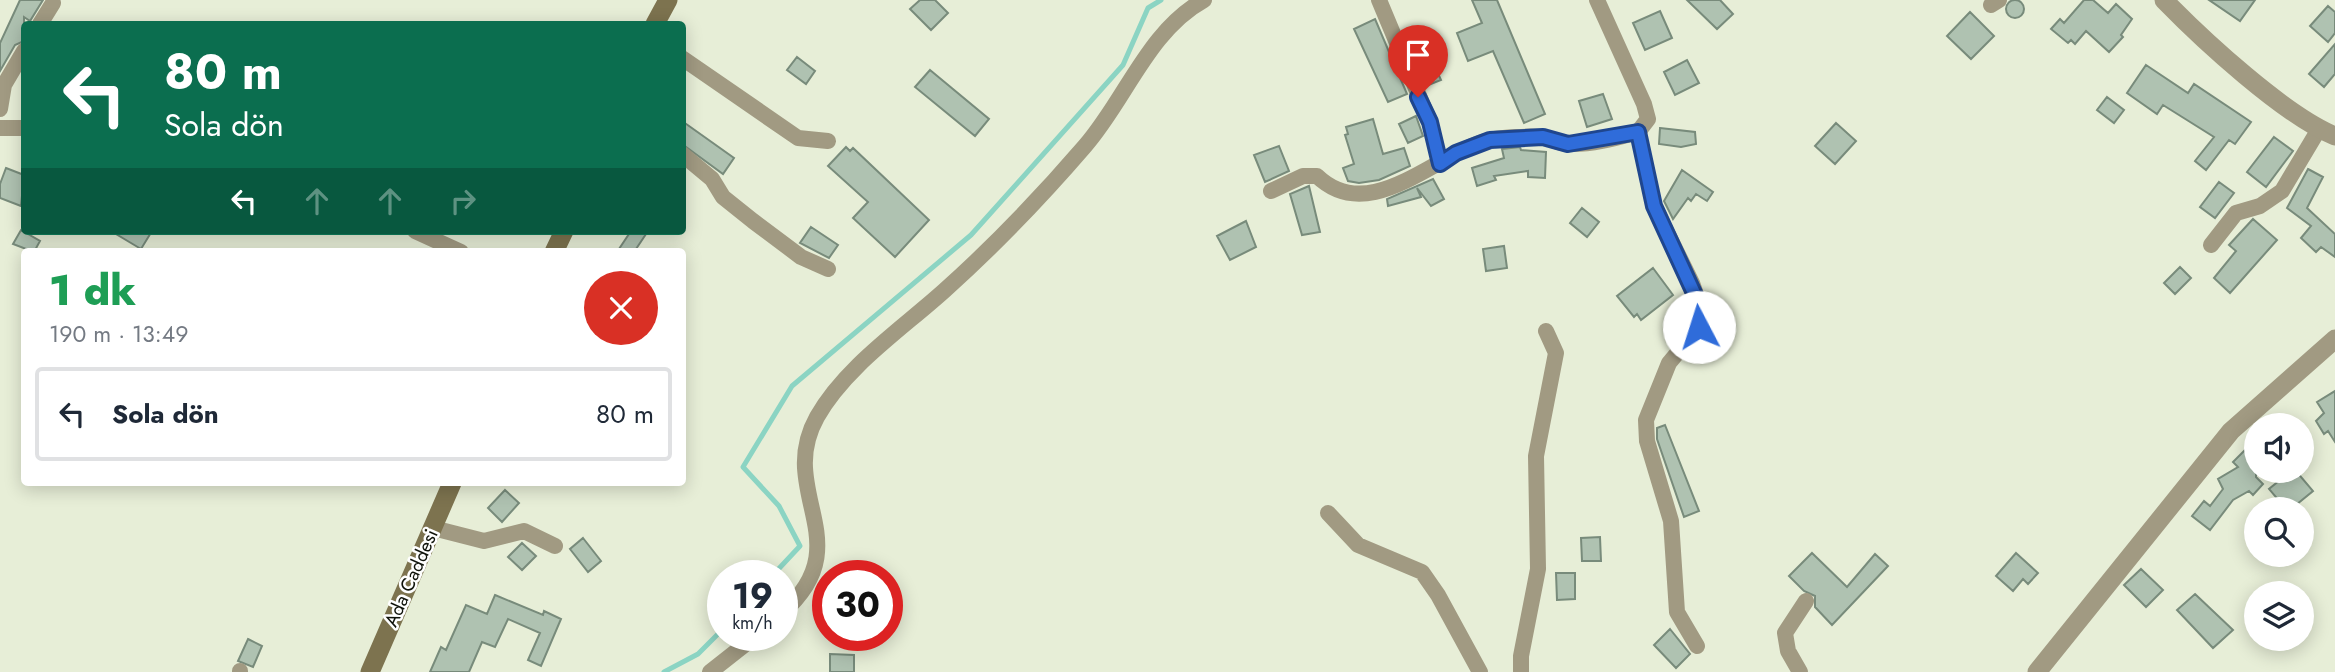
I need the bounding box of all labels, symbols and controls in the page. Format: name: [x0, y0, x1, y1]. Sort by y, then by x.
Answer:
pin: [1388, 25, 1448, 97]
icon: arrive: [1399, 36, 1437, 74]
text: 80 m: [164, 37, 282, 107]
icon: left: [49, 49, 140, 140]
text: Sola dön: [164, 102, 284, 148]
icon: left: [225, 182, 263, 220]
icon: ahead: [298, 182, 336, 220]
icon: ahead: [371, 182, 409, 220]
icon: right: [444, 182, 482, 220]
text: 1 dk: [49, 260, 136, 321]
button: close: [584, 271, 658, 345]
position arrow: [1662, 290, 1736, 364]
text: 190 m · 13:49: [49, 317, 188, 351]
icon: left: [53, 395, 91, 433]
text: Sola dön: [112, 395, 219, 433]
text: 80 m: [596, 395, 654, 433]
map controls: [2244, 413, 2314, 651]
button: sound: [2244, 413, 2314, 483]
button: search: [2244, 497, 2314, 567]
street label: Ada Caddesi: [377, 525, 445, 631]
speed limit sign: 30: [812, 560, 903, 651]
text: 19: [732, 571, 773, 621]
button: layers: [2244, 581, 2314, 651]
text: km/h: [732, 610, 773, 636]

